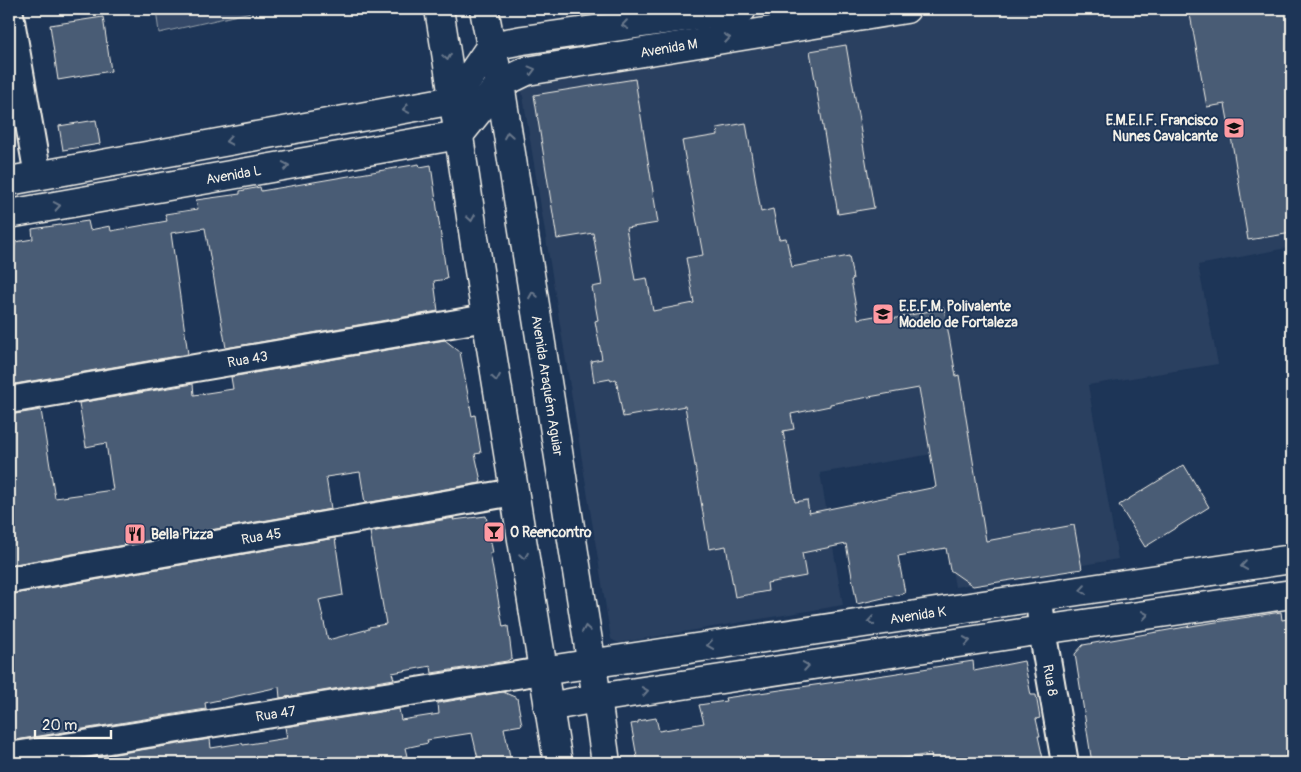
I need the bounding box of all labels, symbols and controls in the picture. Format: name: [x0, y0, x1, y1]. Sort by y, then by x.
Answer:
one-way arrow: [620, 20, 629, 30]
one-way arrow: [722, 33, 731, 43]
street label: Avenida M: [639, 35, 699, 61]
one-way arrow: [442, 52, 452, 61]
one-way arrow: [527, 65, 536, 76]
one-way arrow: [402, 103, 411, 113]
place label: E.M.E.I.F. Francisco Nunes Cavalcante: [1106, 112, 1219, 145]
school or university icon: E.M.E.I.F. Francisco Nunes Cavalcante: [1222, 116, 1246, 140]
one-way arrow: [503, 130, 513, 139]
one-way arrow: [225, 135, 234, 145]
street label: Avenida L: [205, 161, 263, 188]
one-way arrow: [281, 161, 290, 171]
one-way arrow: [52, 201, 61, 211]
one-way arrow: [465, 214, 476, 222]
one-way arrow: [528, 291, 539, 299]
place label: E.E.F.M. Polivalente Modelo de Fortaleza: [899, 298, 1018, 331]
school or university icon: E.E.F.M. Polivalente Modelo de Fortaleza: [871, 302, 895, 326]
street label: Avenida Araquém Aguiar: [528, 314, 567, 457]
street label: Rua 43: [226, 347, 269, 371]
one-way arrow: [490, 374, 500, 382]
bar icon: O Reencontro: [482, 520, 506, 544]
restaurant icon: Bella Pizza: [123, 522, 147, 546]
street label: Rua 45: [240, 524, 283, 548]
place label: O Reencontro: [510, 524, 592, 541]
place label: Bella Pizza: [151, 526, 214, 543]
one-way arrow: [518, 552, 529, 560]
one-way arrow: [1240, 560, 1248, 571]
one-way arrow: [1079, 584, 1088, 594]
street label: Avenida K: [889, 602, 948, 627]
one-way arrow: [1141, 610, 1149, 621]
one-way arrow: [866, 616, 875, 626]
one-way arrow: [581, 624, 591, 633]
one-way arrow: [962, 637, 971, 647]
one-way arrow: [706, 639, 714, 650]
one-way arrow: [802, 661, 810, 672]
street label: Rua 8: [1040, 663, 1062, 697]
one-way arrow: [642, 686, 650, 697]
street label: Rua 47: [254, 702, 297, 725]
scale bar: [35, 707, 111, 739]
text: 20 m: [42, 716, 77, 735]

